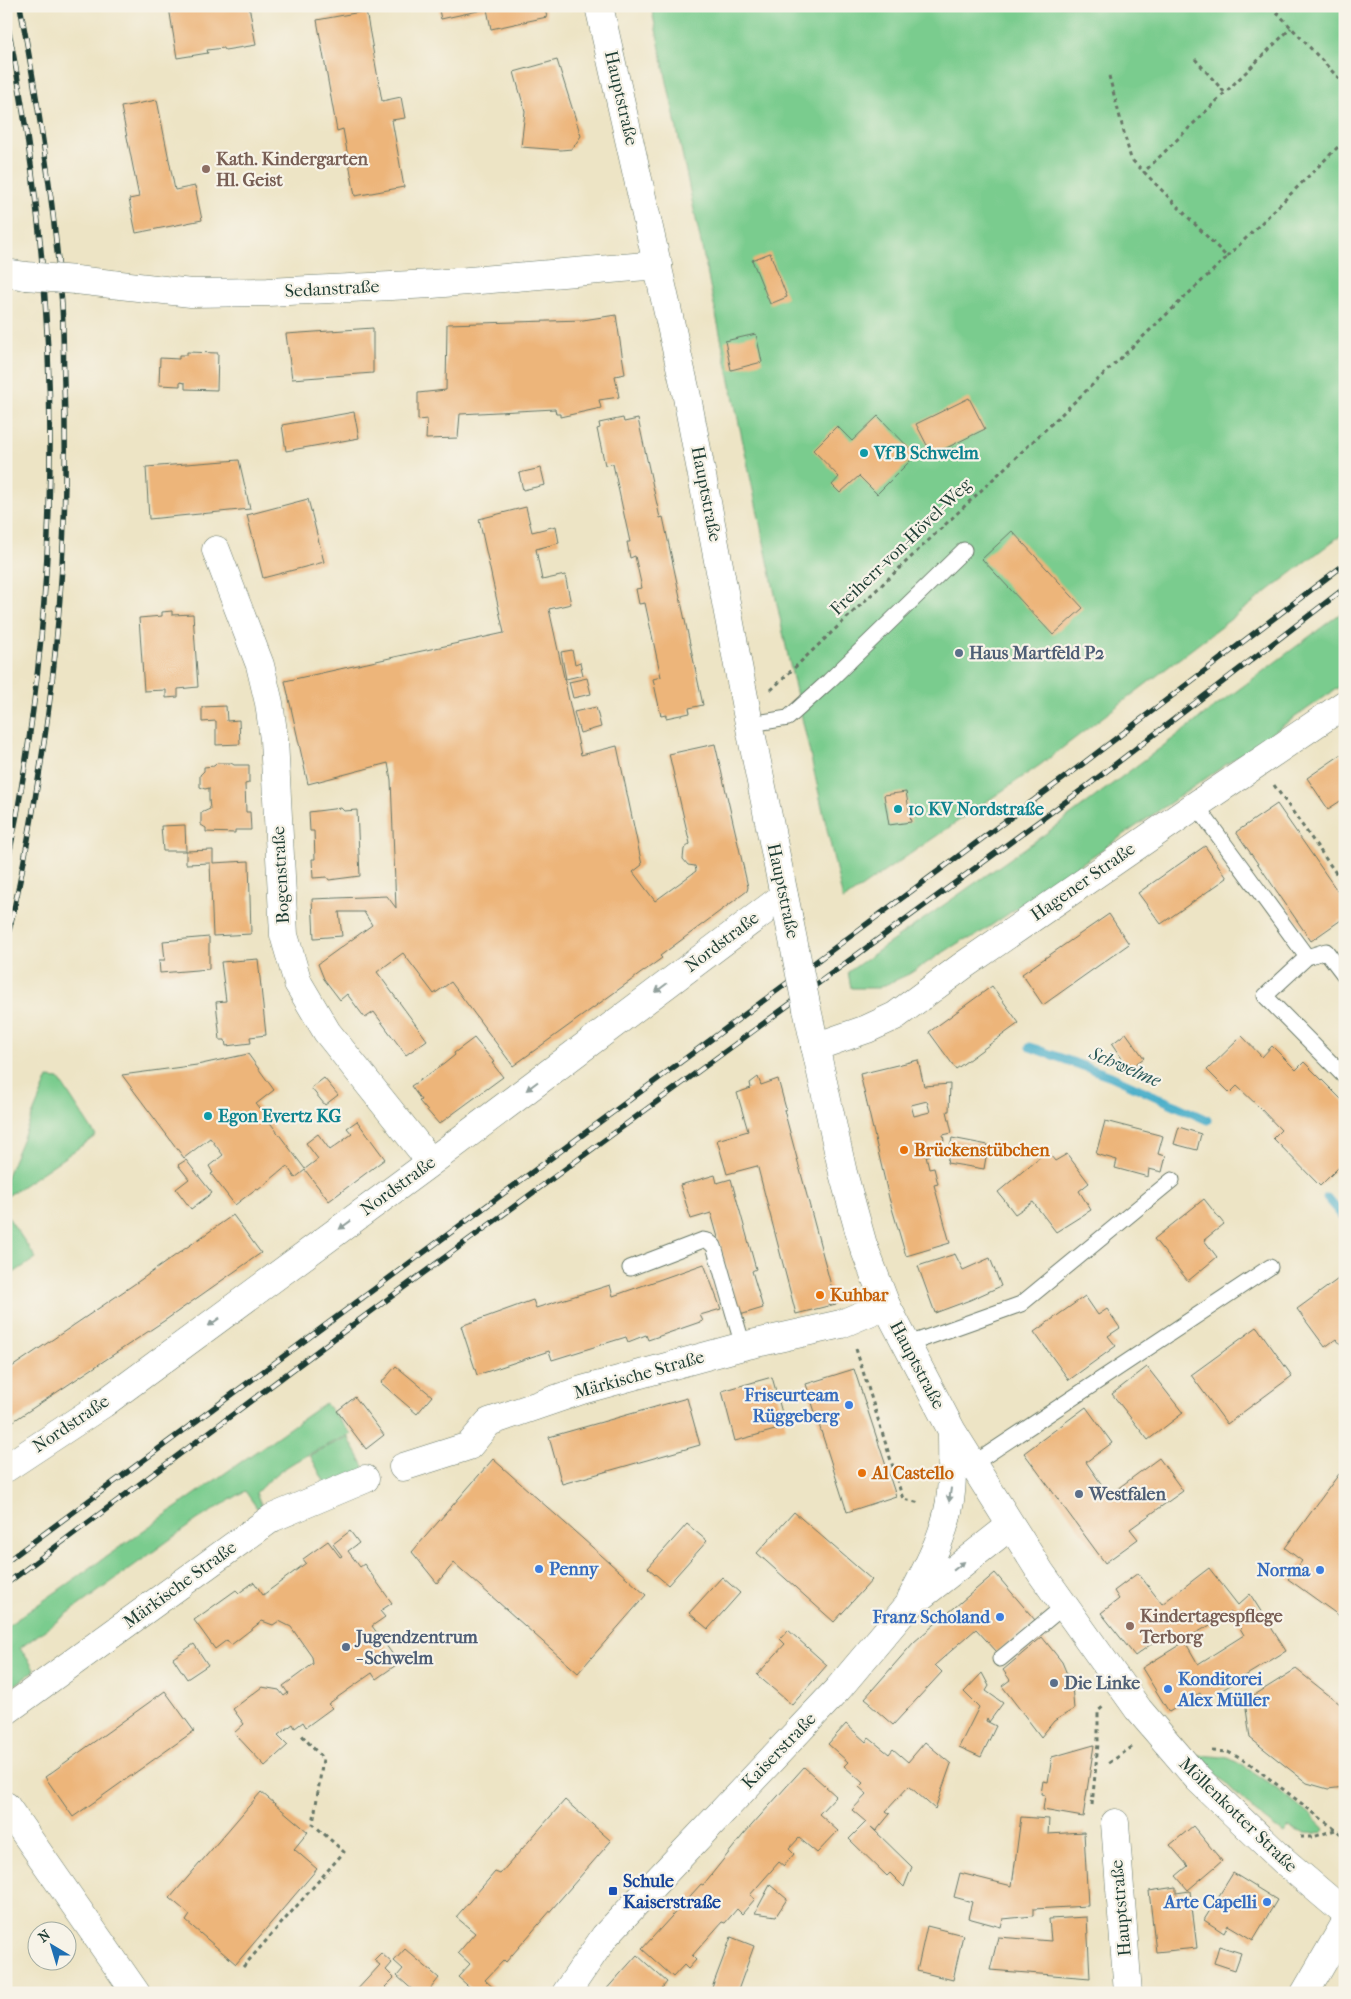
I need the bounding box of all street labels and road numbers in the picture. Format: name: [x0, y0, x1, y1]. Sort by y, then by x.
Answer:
street label: Hauptstraße: [600, 49, 642, 148]
street label: Sedanstraße: [284, 276, 380, 302]
street label: Hauptstraße: [686, 445, 726, 544]
street label: Freiherr-von-Hövel-Weg: [826, 474, 976, 620]
street label: Bogenstraße: [268, 826, 294, 924]
street label: Hagener Straße: [1027, 838, 1139, 926]
street label: Hauptstraße: [763, 842, 803, 941]
street label: Nordstraße: [681, 907, 763, 977]
street label: Nordstraße: [356, 1152, 440, 1220]
street label: Hauptstraße: [885, 1317, 949, 1413]
street label: Märkische Straße: [571, 1346, 707, 1404]
street label: Nordstraße: [29, 1391, 113, 1457]
street label: Märkische Straße: [119, 1537, 241, 1633]
street label: Kaiserstraße: [737, 1708, 821, 1794]
street label: Möllenkotter Straße: [1175, 1753, 1302, 1877]
street label: Hauptstraße: [1106, 1859, 1136, 1957]

